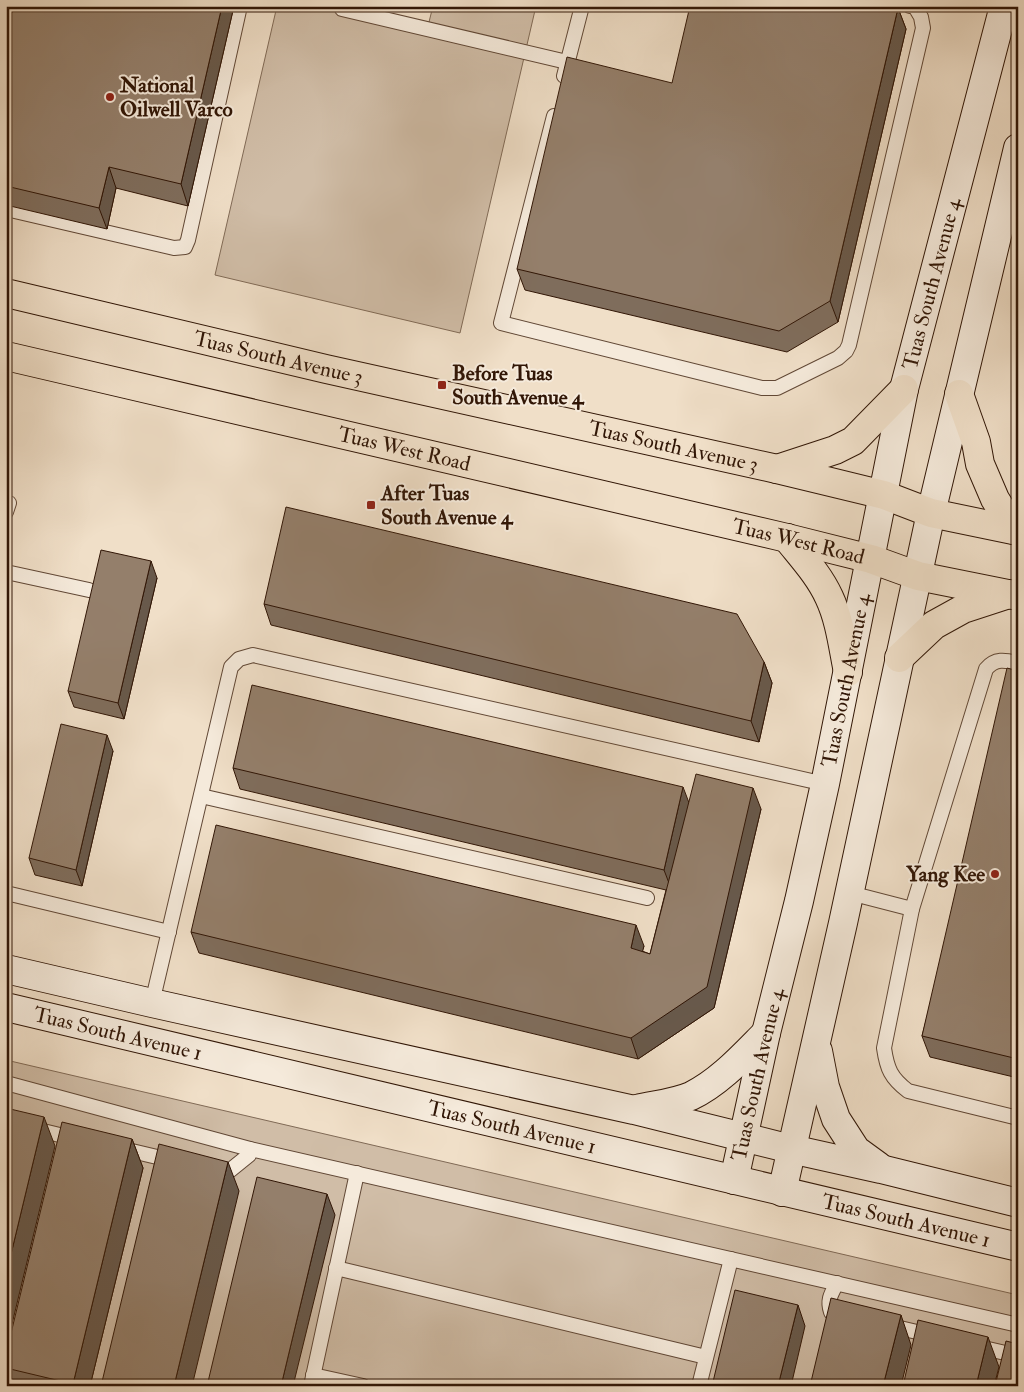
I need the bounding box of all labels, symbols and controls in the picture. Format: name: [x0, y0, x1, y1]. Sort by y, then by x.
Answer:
place label: National Oilwell Varco: [119, 72, 233, 123]
marker: National Oilwell Varco: [104, 91, 116, 103]
street label: Tuas South Avenue 4: [897, 194, 968, 372]
street label: Tuas South Avenue 3: [191, 325, 365, 391]
place label: Before Tuas South Avenue 4: [452, 360, 585, 411]
marker: Before Tuas South Avenue 4: [436, 379, 448, 391]
street label: Tuas South Avenue 3: [586, 415, 761, 478]
street label: Tuas West Road: [335, 421, 474, 478]
place label: After Tuas South Avenue 4: [380, 480, 514, 531]
marker: After Tuas South Avenue 4: [365, 499, 377, 511]
street label: Tuas West Road: [730, 513, 868, 571]
street label: Tuas South Avenue 4: [816, 590, 877, 769]
place label: Yang Kee: [905, 861, 985, 888]
marker: Yang Kee: [989, 868, 1001, 880]
street label: Tuas South Avenue 4: [726, 984, 791, 1163]
street label: Tuas South Avenue 1: [31, 1001, 205, 1067]
street label: Tuas South Avenue 1: [425, 1094, 599, 1160]
street label: Tuas South Avenue 1: [819, 1188, 993, 1254]

